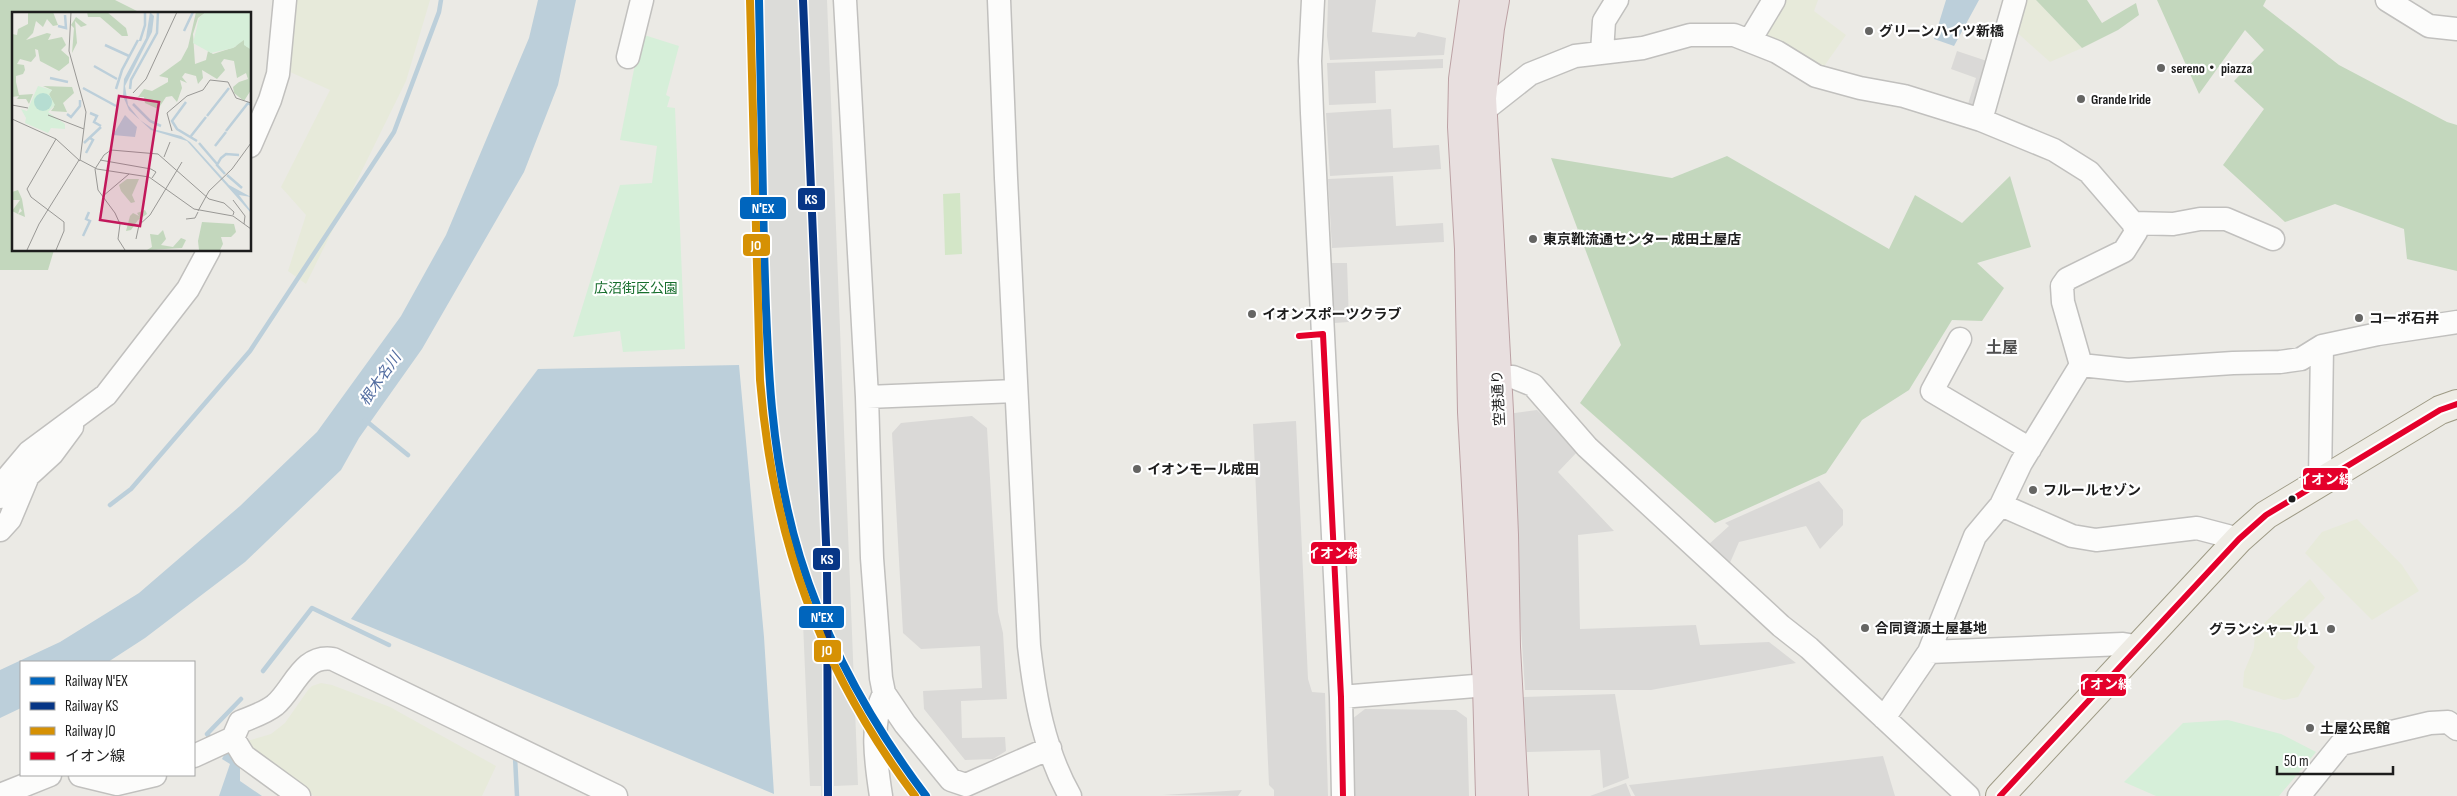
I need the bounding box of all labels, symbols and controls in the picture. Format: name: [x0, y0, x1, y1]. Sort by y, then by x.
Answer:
inset map: [12, 12, 251, 251]
place label: グリーンハイツ新橋: [1879, 23, 2004, 40]
marker: グリーンハイツ新橋: [1863, 25, 1875, 37]
place label: sereno・ piazza: [2171, 60, 2252, 77]
marker: sereno・ piazza: [2155, 62, 2167, 74]
place label: Grande Iride: [2091, 91, 2151, 108]
marker: Grande Iride: [2075, 93, 2087, 105]
line badge: KS: [797, 187, 826, 211]
text: KS: [804, 191, 818, 208]
line badge: N'EX: [739, 196, 787, 220]
text: N'EX: [752, 200, 775, 217]
place label: 東京靴流通センター 成田土屋店: [1543, 231, 1741, 248]
line badge: JO: [742, 233, 771, 257]
marker: 東京靴流通センター 成田土屋店: [1527, 233, 1539, 245]
text: JO: [750, 237, 761, 254]
park label: 広沼街区公園: [594, 280, 678, 297]
place label: イオンスポーツクラブ: [1262, 306, 1401, 323]
marker: イオンスポーツクラブ: [1246, 308, 1258, 320]
place label: コーポ石井: [2369, 310, 2439, 327]
marker: コーポ石井: [2353, 312, 2365, 324]
district label: 土屋: [1986, 339, 2018, 358]
water label: 根木名川: [355, 348, 407, 409]
street label: 空港通り: [1489, 370, 1508, 426]
place label: イオンモール成田: [1147, 461, 1259, 478]
marker: イオンモール成田: [1131, 463, 1143, 475]
line badge: イオン線: [2302, 467, 2349, 491]
text: イオン線: [2297, 471, 2353, 488]
place label: フルールセゾン: [2043, 482, 2141, 499]
marker: フルールセゾン: [2027, 484, 2039, 496]
unlabelled marker: [2287, 494, 2297, 504]
line badge: イオン線: [1310, 541, 1358, 565]
text: イオン線: [1306, 545, 1362, 562]
line badge: KS: [812, 547, 841, 571]
text: KS: [820, 551, 834, 568]
line badge: N'EX: [798, 605, 845, 629]
text: N'EX: [811, 609, 834, 626]
place label: 合同資源土屋基地: [1875, 620, 1987, 637]
place label: グランシャール１: [2209, 621, 2321, 638]
marker: 合同資源土屋基地: [1859, 622, 1871, 634]
marker: グランシャール１: [2325, 623, 2337, 635]
line badge: JO: [813, 639, 842, 663]
text: JO: [821, 642, 832, 659]
legend: [20, 661, 195, 776]
text: Railway N'EX: [65, 672, 128, 691]
line badge: イオン線: [2080, 673, 2127, 697]
text: イオン線: [2076, 676, 2132, 693]
text: Railway KS: [65, 697, 118, 716]
place label: 土屋公民館: [2320, 720, 2390, 737]
text: Railway JO: [65, 722, 116, 741]
marker: 土屋公民館: [2304, 722, 2316, 734]
scale bar: [2277, 744, 2393, 776]
text: イオン線: [65, 747, 125, 766]
text: 50 m: [2284, 752, 2309, 771]

